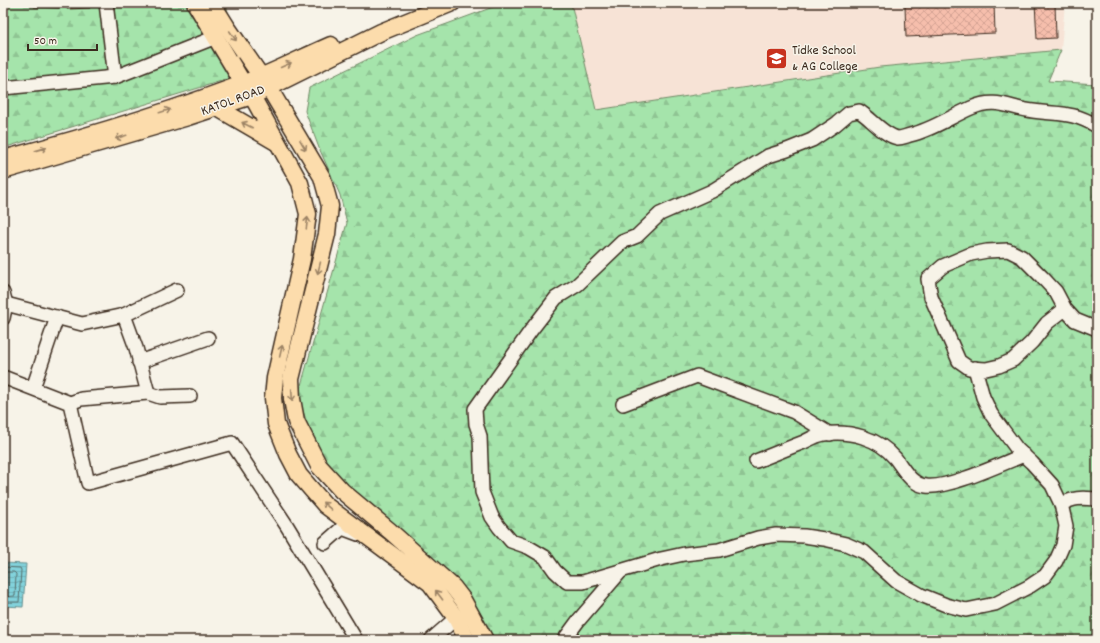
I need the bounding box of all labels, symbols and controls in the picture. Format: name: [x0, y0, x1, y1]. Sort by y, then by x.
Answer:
scale bar: [28, 26, 97, 52]
one-way arrow: [229, 30, 237, 41]
text: 50 m: [34, 33, 57, 50]
place label: Tidke School & AG College: [792, 41, 858, 77]
school or university icon: Tidke School & AG College: [764, 46, 790, 72]
one-way arrow: [280, 61, 292, 68]
street label: KATOL ROAD: [198, 80, 268, 122]
one-way arrow: [158, 107, 171, 114]
one-way arrow: [241, 121, 253, 128]
one-way arrow: [115, 134, 128, 141]
one-way arrow: [300, 139, 308, 151]
one-way arrow: [34, 145, 47, 152]
one-way arrow: [303, 217, 310, 230]
one-way arrow: [314, 261, 322, 274]
one-way arrow: [278, 345, 286, 358]
one-way arrow: [288, 388, 295, 401]
one-way arrow: [322, 501, 332, 511]
one-way arrow: [435, 590, 443, 601]

